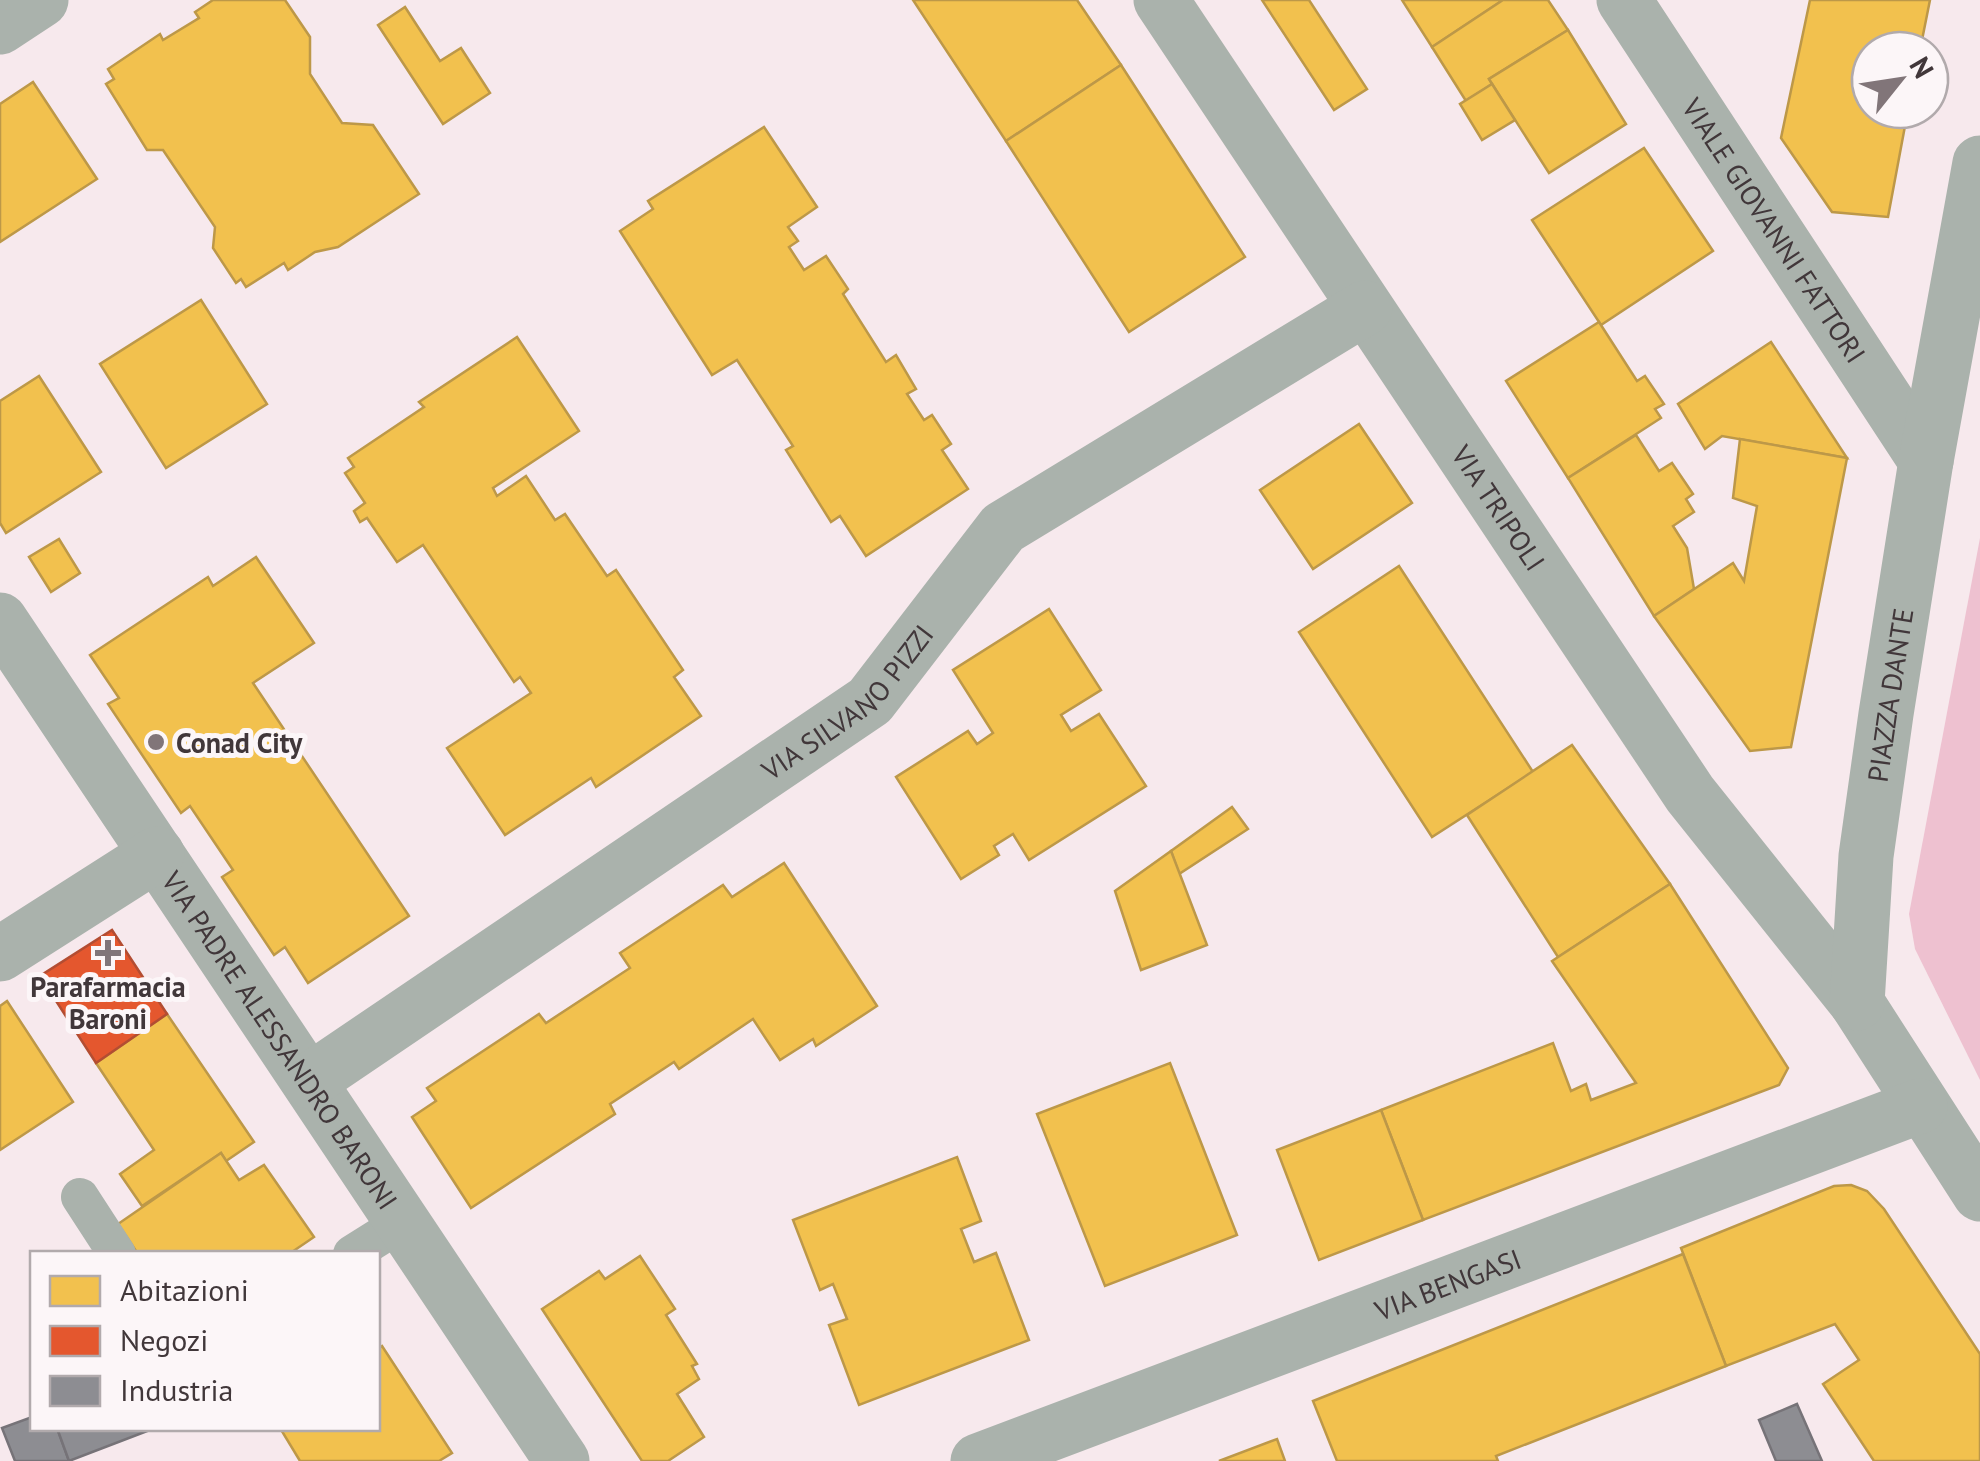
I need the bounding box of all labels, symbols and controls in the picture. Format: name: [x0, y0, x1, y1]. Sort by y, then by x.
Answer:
north arrow: [1850, 30, 1950, 130]
text: N: [1901, 50, 1943, 84]
street label: VIALE GIOVANNI FATTORI: [1674, 90, 1875, 369]
street label: VIA TRIPOLI: [1444, 437, 1554, 578]
street label: PIAZZA DANTE: [1858, 605, 1921, 784]
street label: VIA SILVANO PIZZI: [753, 617, 941, 788]
place label: Conad City: [176, 724, 303, 761]
marker: Conad City: [145, 731, 167, 753]
street label: VIA PADRE ALESSANDRO BARONI: [154, 863, 407, 1216]
marker: Parafarmacia Baroni: [97, 942, 119, 964]
place label: Parafarmacia Baroni: [30, 968, 186, 1037]
street label: VIA BENGASI: [1368, 1240, 1526, 1329]
legend: [30, 1251, 380, 1431]
text: Abitazioni: [120, 1270, 249, 1309]
text: Negozi: [120, 1320, 208, 1359]
text: Industria: [120, 1370, 233, 1409]

